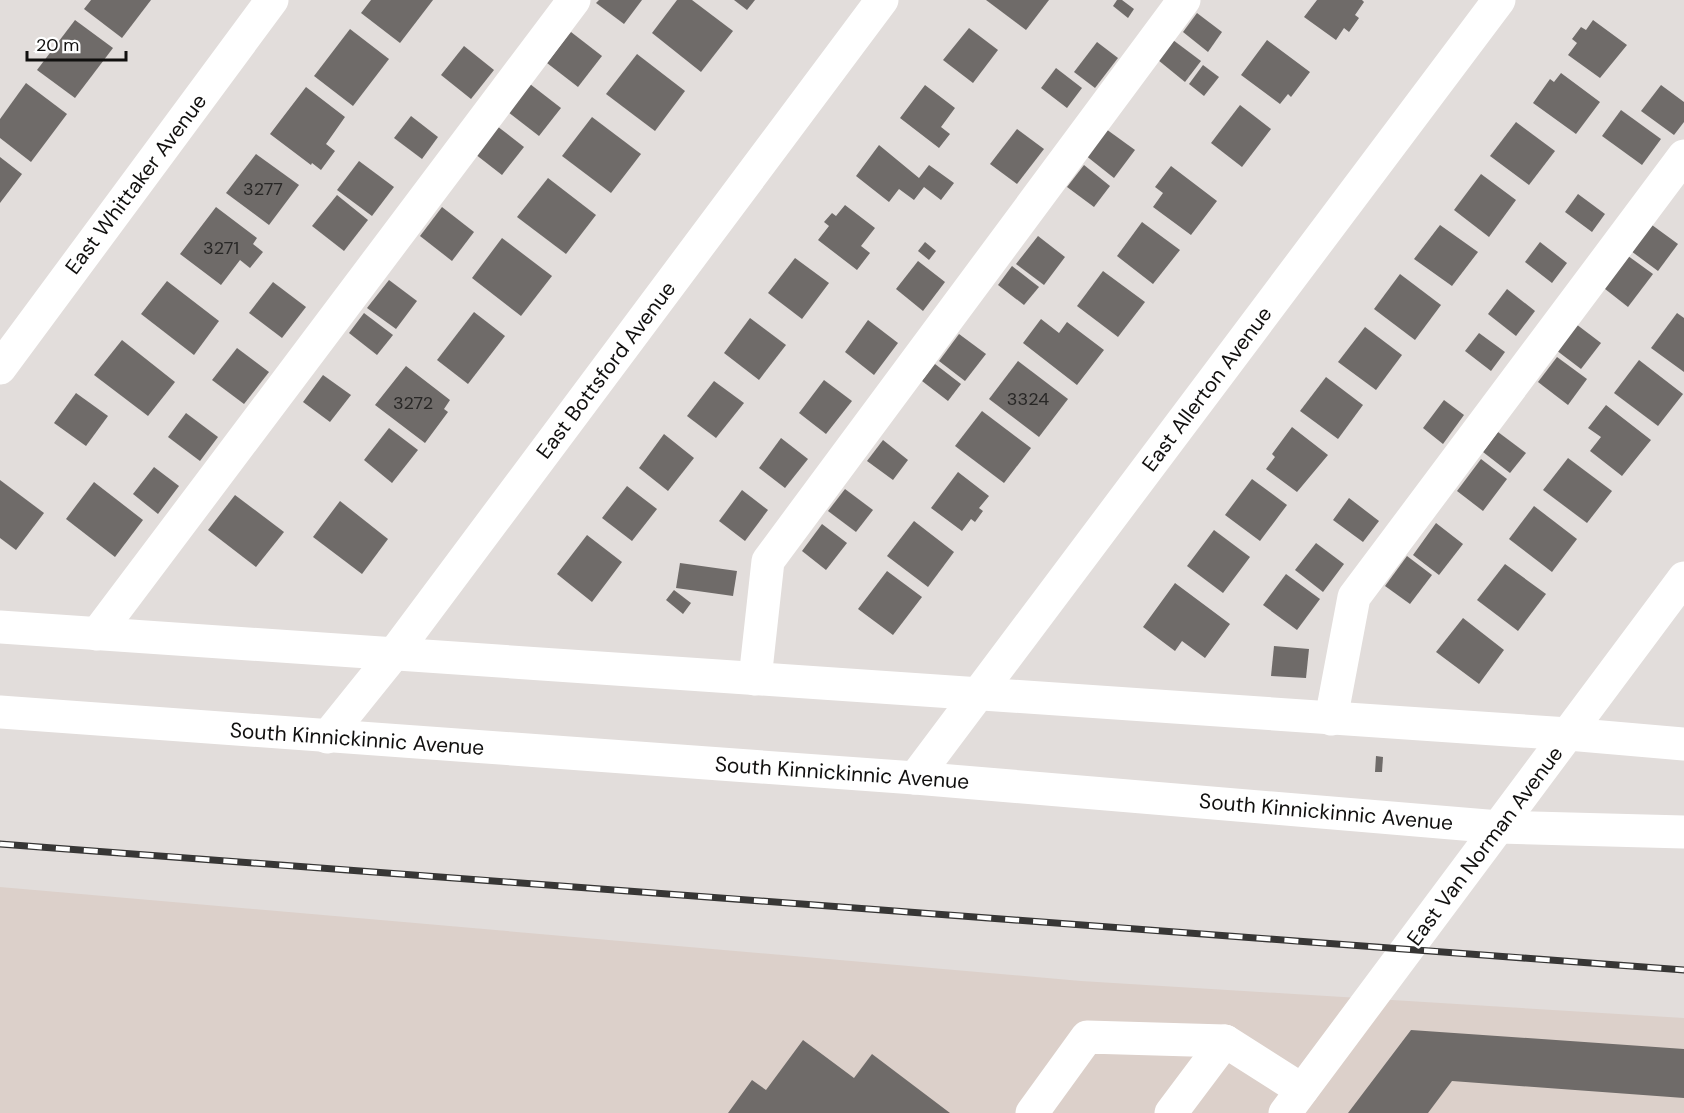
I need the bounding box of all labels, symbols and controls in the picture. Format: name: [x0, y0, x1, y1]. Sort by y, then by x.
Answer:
scale bar: [27, 24, 126, 62]
text: 20 m: [36, 33, 79, 57]
street label: East Whittaker Avenue: [59, 88, 213, 280]
house number: 3277: [243, 177, 283, 201]
house number: 3271: [203, 236, 239, 260]
street label: East Bottsford Avenue: [530, 275, 682, 464]
street label: East Allerton Avenue: [1136, 301, 1278, 477]
house number: 3324: [1007, 387, 1049, 411]
house number: 3272: [393, 391, 433, 415]
street label: South Kinnickinnic Avenue: [229, 716, 485, 762]
street label: East Van Norman Avenue: [1401, 740, 1569, 951]
street label: South Kinnickinnic Avenue: [714, 750, 970, 796]
street label: South Kinnickinnic Avenue: [1198, 787, 1454, 837]

